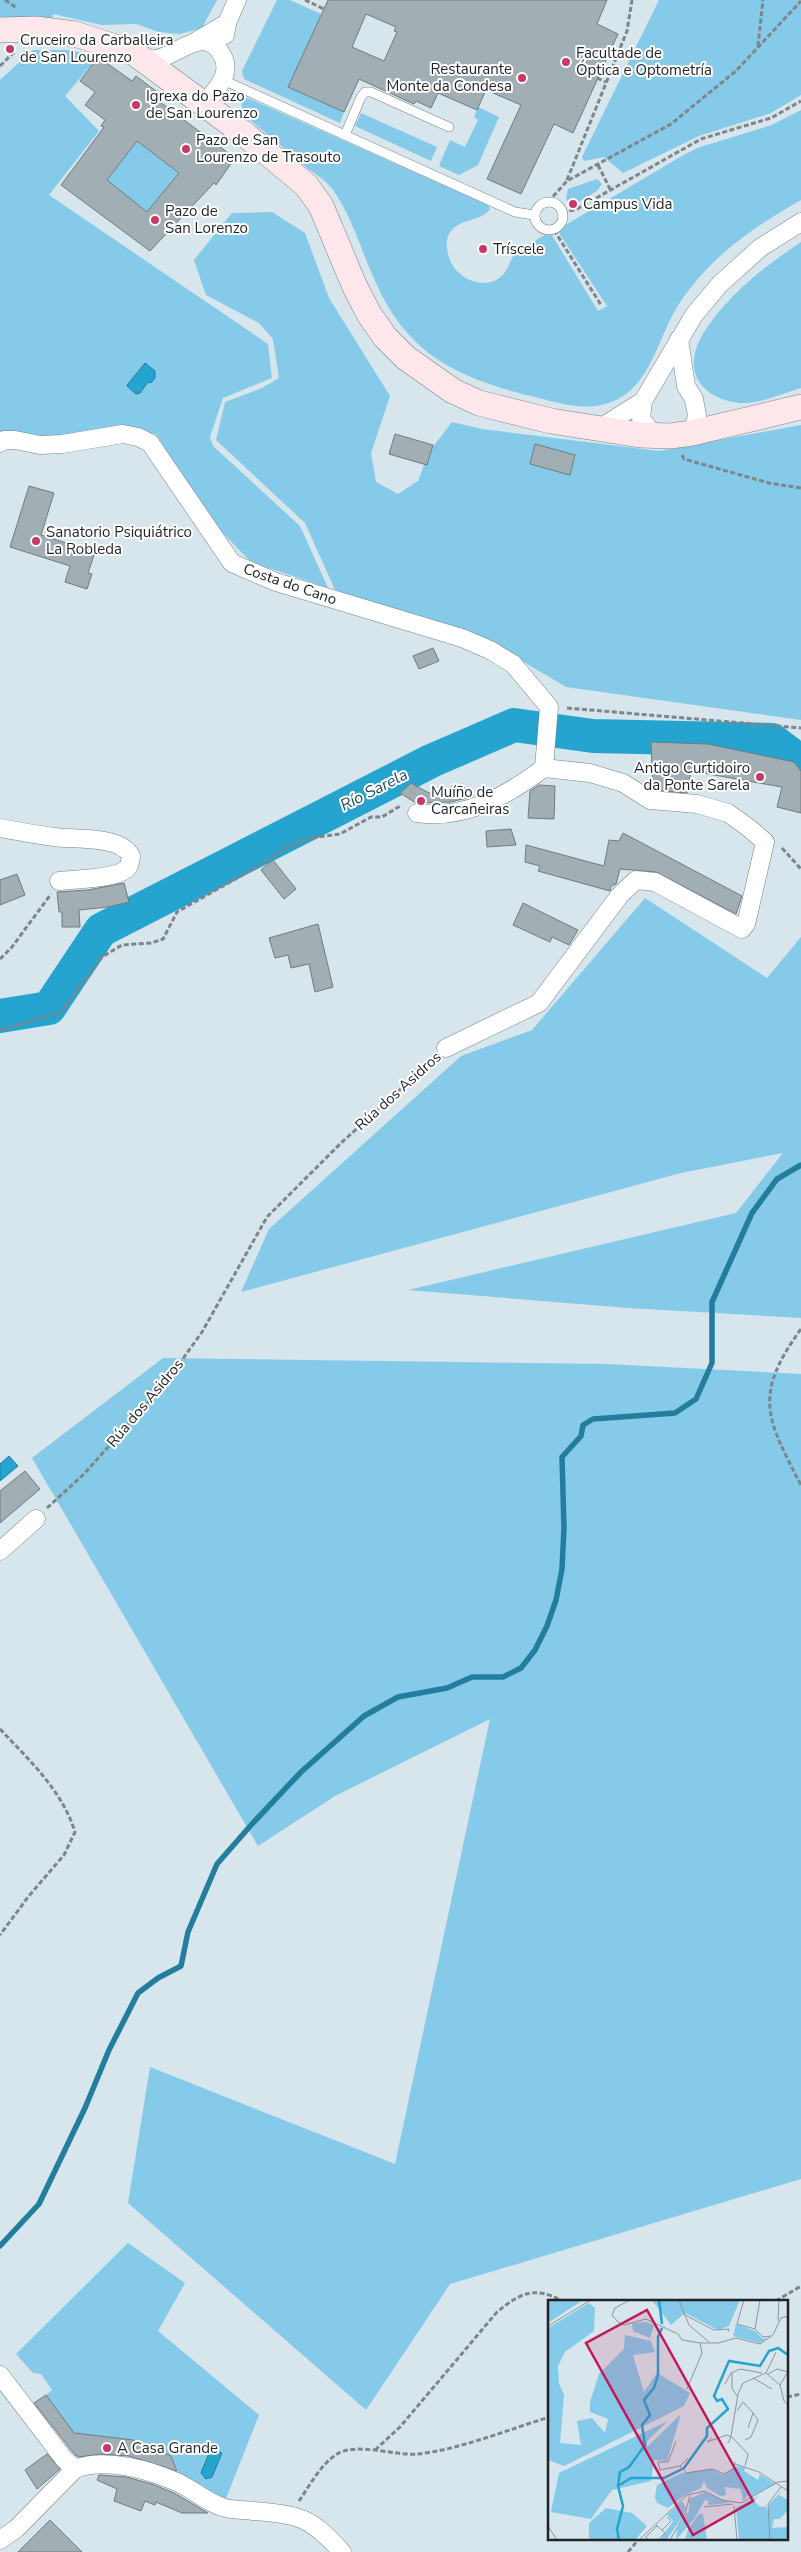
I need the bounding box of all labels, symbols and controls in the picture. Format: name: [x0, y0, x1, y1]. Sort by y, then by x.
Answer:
place label: Cruceiro da Carballeira de San Lourenzo: [20, 30, 174, 67]
marker: Cruceiro da Carballeira de San Lourenzo: [4, 43, 16, 55]
place label: Facultade de Óptica e Optometría: [576, 43, 712, 80]
marker: Facultade de Óptica e Optometría: [560, 56, 572, 68]
place label: Restaurante Monte da Condesa: [386, 59, 512, 96]
marker: Restaurante Monte da Condesa: [516, 72, 528, 84]
place label: Igrexa do Pazo de San Lourenzo: [146, 86, 258, 123]
marker: Igrexa do Pazo de San Lourenzo: [130, 99, 142, 111]
place label: Pazo de San Lourenzo de Trasouto: [196, 130, 341, 167]
marker: Pazo de San Lourenzo de Trasouto: [180, 143, 192, 155]
place label: Campus Vida: [583, 194, 672, 214]
marker: Campus Vida: [567, 198, 579, 210]
place label: Pazo de San Lorenzo: [165, 201, 248, 238]
marker: Pazo de San Lorenzo: [149, 214, 161, 226]
place label: Tríscele: [493, 239, 544, 259]
marker: Tríscele: [477, 243, 489, 255]
place label: Sanatorio Psiquiátrico La Robleda: [46, 522, 192, 559]
marker: Sanatorio Psiquiátrico La Robleda: [30, 535, 42, 547]
street label: Costa do Cano: [241, 559, 339, 609]
place label: Antigo Curtidoiro da Ponte Sarela: [634, 758, 750, 795]
water label: Río Sarela: [336, 764, 412, 816]
marker: Antigo Curtidoiro da Ponte Sarela: [754, 771, 766, 783]
place label: Muíño de Carcañeiras: [431, 782, 509, 819]
marker: Muíño de Carcañeiras: [415, 795, 427, 807]
street label: Rúa dos Asidros: [351, 1047, 445, 1135]
street label: Rúa dos Asidros: [102, 1355, 188, 1451]
inset map: [548, 2300, 788, 2540]
place label: A Casa Grande: [117, 2438, 218, 2458]
marker: A Casa Grande: [101, 2442, 113, 2454]

